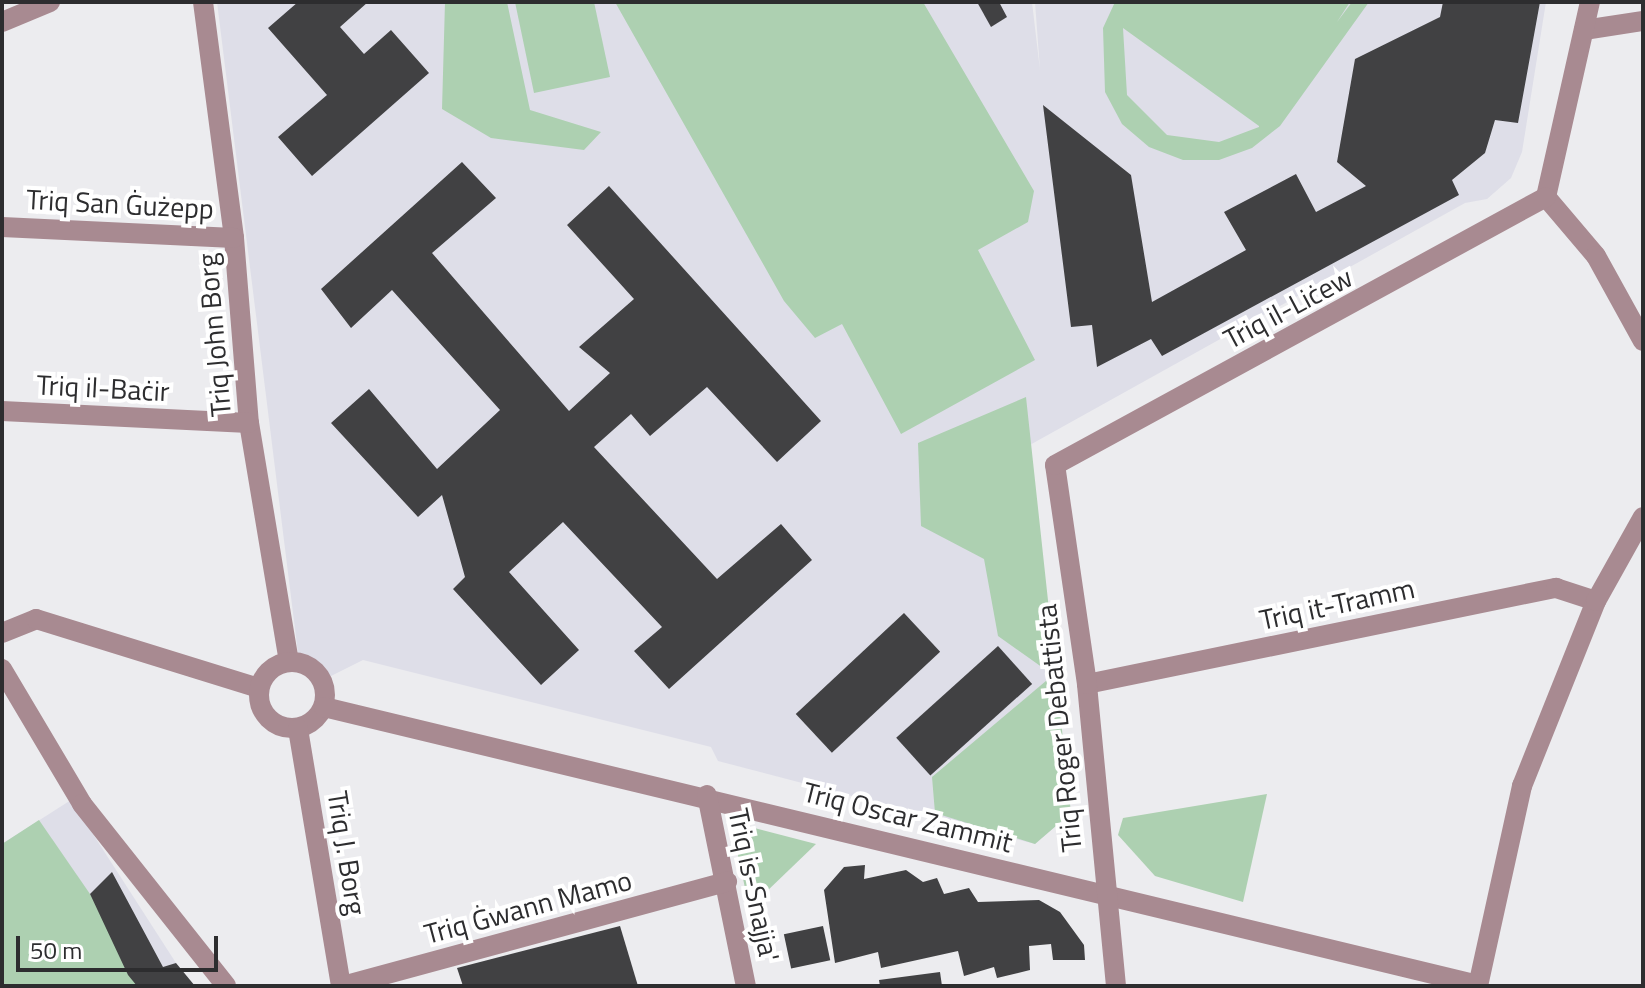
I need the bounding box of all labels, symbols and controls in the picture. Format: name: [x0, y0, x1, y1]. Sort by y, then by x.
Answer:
street label: Triq San Ġużepp: [25, 182, 215, 226]
street label: Triq John Borg: [190, 252, 238, 418]
street label: Triq il-Liċew: [1218, 260, 1358, 356]
street label: Triq il-Baċir: [36, 368, 170, 408]
street label: Triq it-Tramm: [1256, 571, 1418, 637]
street label: Triq Roger Debattista: [1029, 603, 1089, 853]
street label: Triq Oscar Zammit: [800, 775, 1016, 859]
street label: Triq J. Borg: [321, 789, 373, 917]
street label: Triq is-Snajja': [721, 805, 787, 965]
street label: Triq Ġwann Mamo: [421, 863, 635, 951]
scale bar: [20, 920, 222, 970]
text: 50 m: [30, 932, 82, 968]

